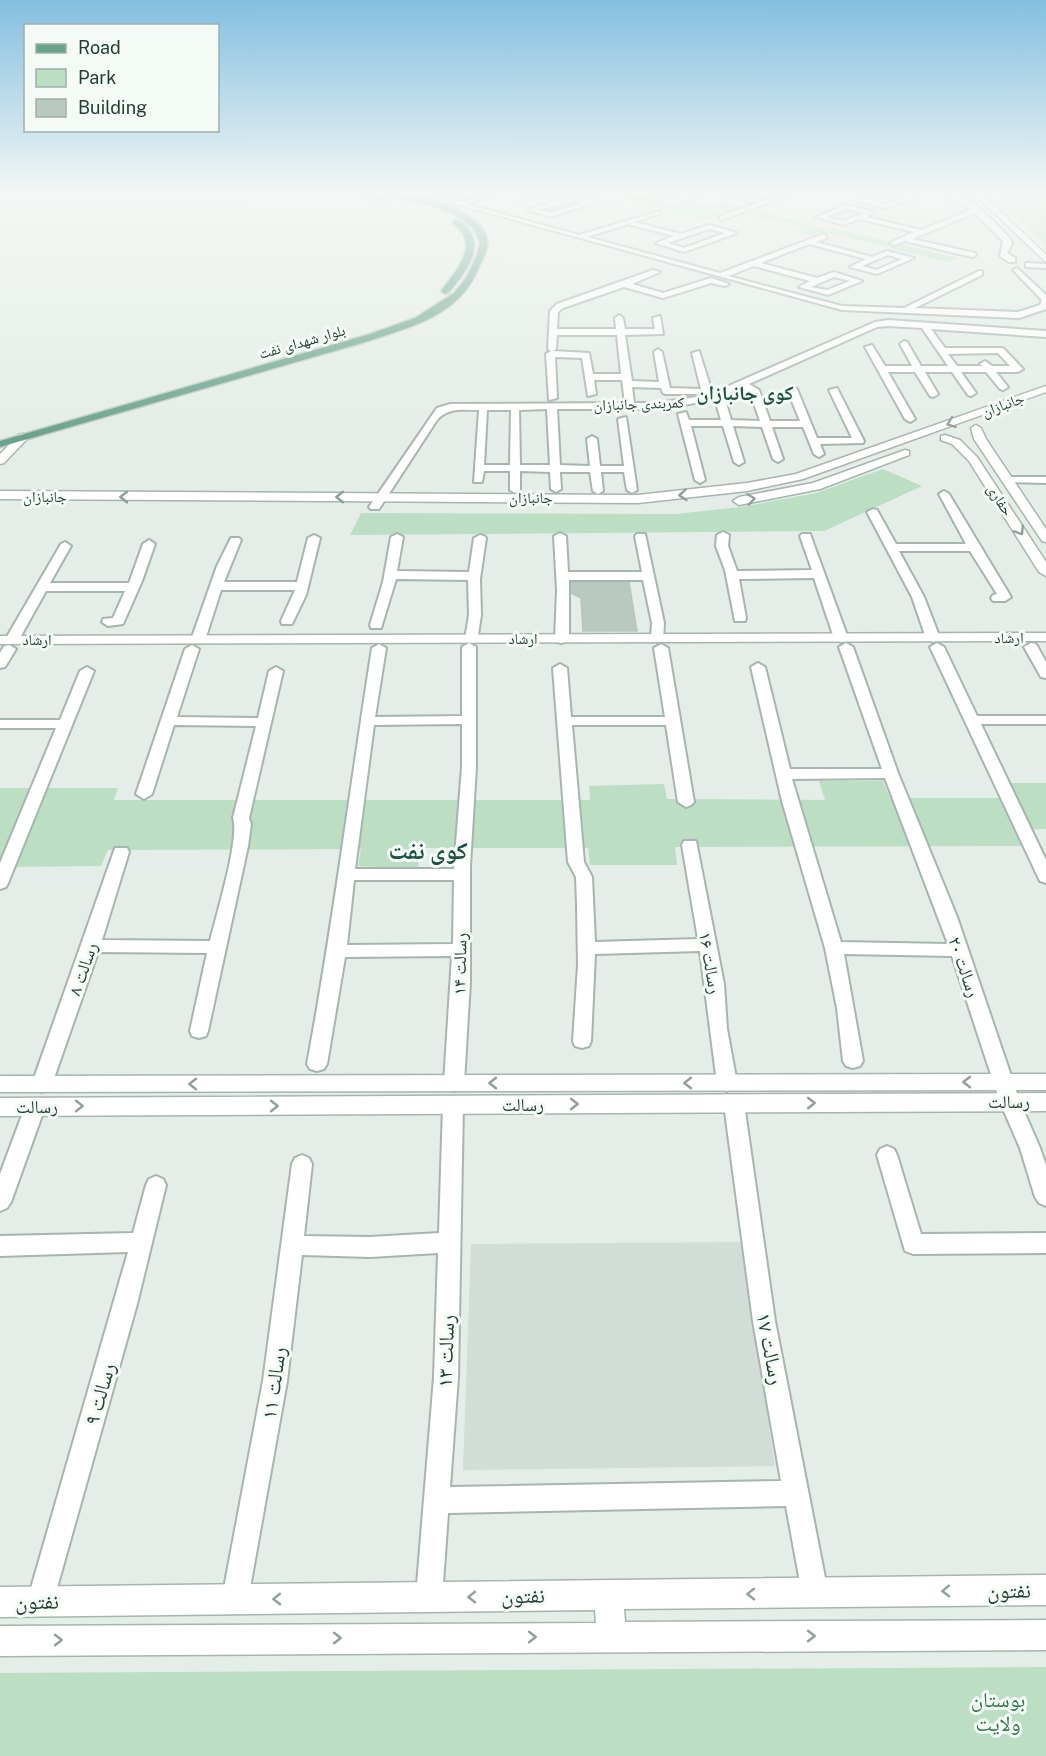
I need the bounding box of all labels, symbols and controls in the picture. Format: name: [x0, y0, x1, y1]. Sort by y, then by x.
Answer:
legend: [24, 24, 219, 132]
text: Road: [78, 37, 121, 58]
text: Park: [78, 67, 116, 88]
text: Building: [78, 97, 147, 118]
street label: بلوار شهدای نفت: [257, 321, 348, 364]
district label: کوی جانبازان: [697, 381, 794, 405]
street label: جانبازان: [979, 389, 1027, 422]
street label: کمربندی جانبازان: [593, 393, 685, 416]
one-way arrow: [947, 416, 957, 429]
street label: حفاری: [982, 481, 1017, 520]
street label: جانبازان: [23, 488, 67, 507]
one-way arrow: [679, 488, 688, 501]
street label: جانبازان: [509, 489, 553, 508]
one-way arrow: [120, 491, 129, 503]
one-way arrow: [336, 491, 345, 503]
one-way arrow: [746, 493, 756, 505]
one-way arrow: [1013, 524, 1024, 535]
street label: ارشاد: [994, 629, 1024, 647]
street label: ارشاد: [508, 630, 538, 648]
street label: ارشاد: [22, 631, 52, 649]
district label: کوی نفت: [388, 836, 468, 865]
street label: رسالت ۱۶: [695, 930, 726, 996]
street label: رسالت ۱۴: [448, 933, 471, 995]
street label: رسالت ٢٠: [944, 934, 985, 1000]
street label: رسالت ۸: [64, 940, 101, 998]
one-way arrow: [962, 1076, 971, 1088]
one-way arrow: [488, 1077, 497, 1089]
one-way arrow: [683, 1077, 692, 1089]
one-way arrow: [188, 1078, 197, 1090]
street label: رسالت: [988, 1091, 1030, 1112]
street label: رسالت: [502, 1094, 544, 1115]
street label: رسالت: [16, 1096, 58, 1117]
one-way arrow: [807, 1097, 816, 1109]
one-way arrow: [570, 1098, 579, 1110]
one-way arrow: [75, 1100, 84, 1113]
one-way arrow: [270, 1100, 279, 1112]
street label: رسالت ۱۷: [751, 1311, 790, 1387]
street label: رسالت ۱۳: [432, 1314, 459, 1388]
street label: رسالت ۱۱: [256, 1345, 291, 1421]
street label: رسالت ۹: [79, 1360, 120, 1428]
street label: نفتون: [987, 1578, 1031, 1603]
street label: نفتون: [501, 1583, 545, 1608]
one-way arrow: [941, 1585, 950, 1598]
one-way arrow: [746, 1588, 755, 1600]
street label: نفتون: [15, 1589, 59, 1614]
one-way arrow: [467, 1591, 476, 1603]
one-way arrow: [272, 1593, 281, 1605]
one-way arrow: [807, 1630, 816, 1642]
one-way arrow: [528, 1631, 537, 1643]
one-way arrow: [333, 1632, 342, 1645]
one-way arrow: [54, 1634, 63, 1646]
park label: بوستان ولایت: [971, 1687, 1025, 1736]

